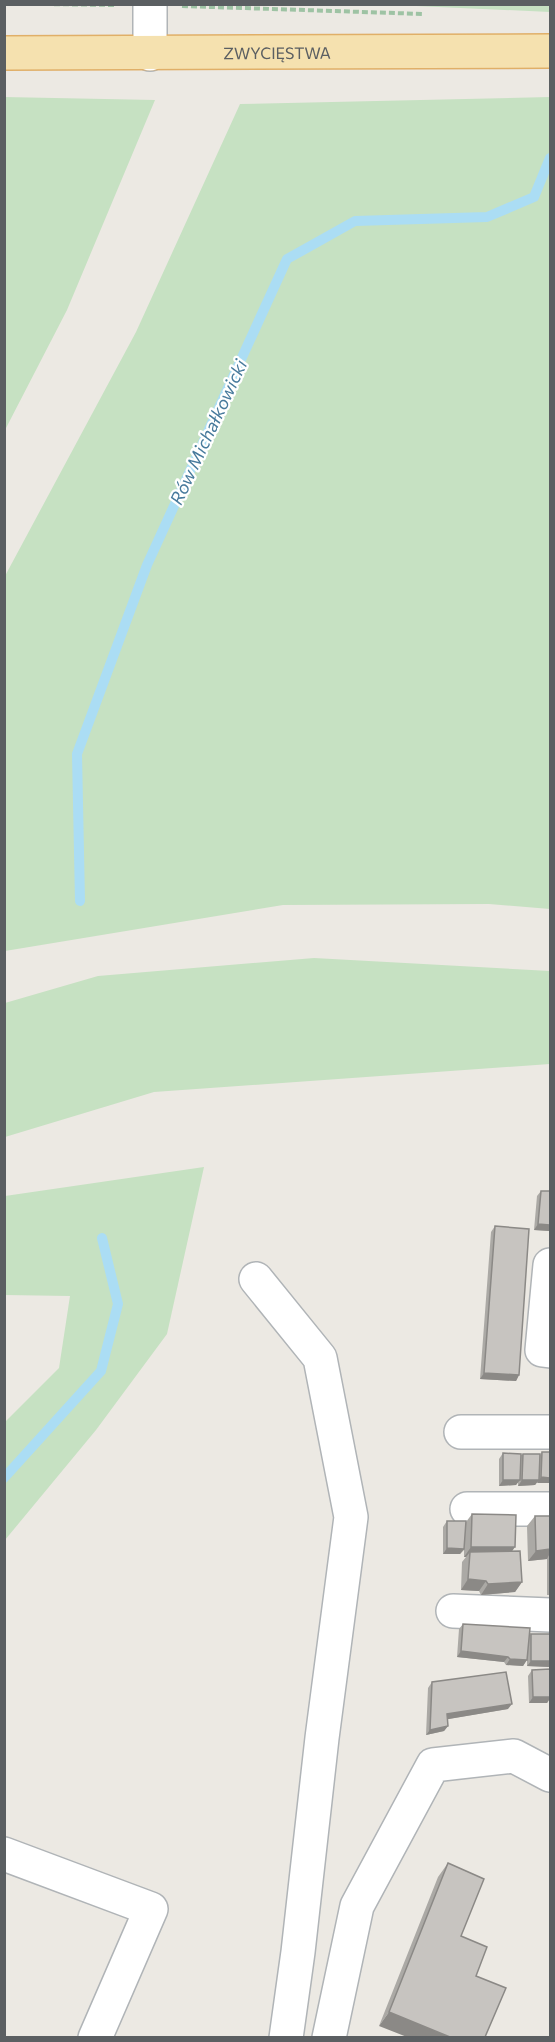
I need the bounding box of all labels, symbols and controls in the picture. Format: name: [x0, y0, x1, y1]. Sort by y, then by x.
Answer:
street label: ZWYCIĘSTWA: [223, 42, 331, 62]
water label: Rów Michałkowicki: [165, 355, 252, 508]

